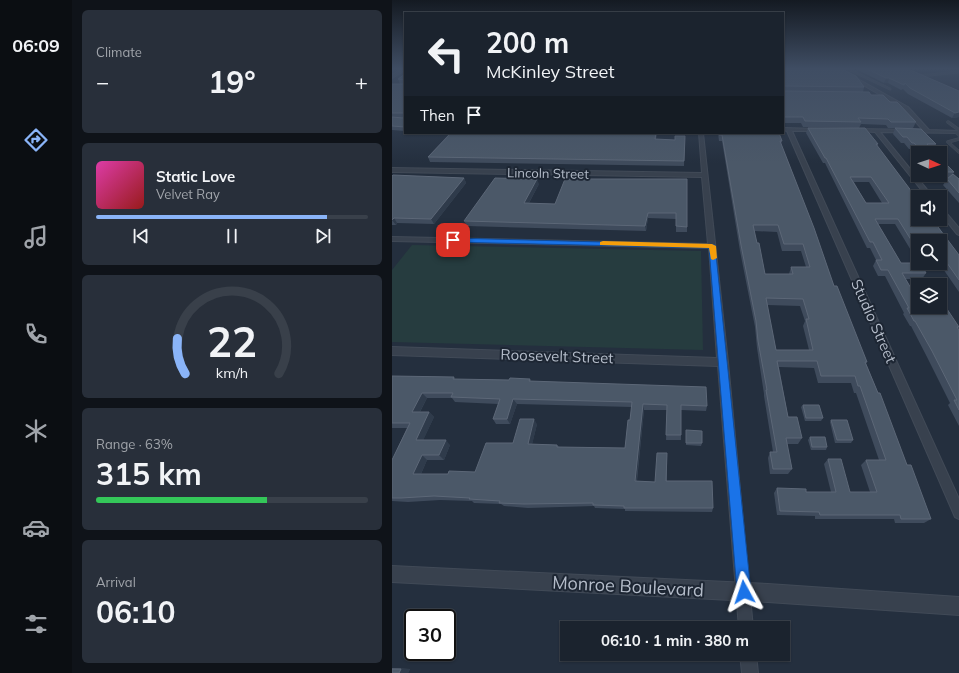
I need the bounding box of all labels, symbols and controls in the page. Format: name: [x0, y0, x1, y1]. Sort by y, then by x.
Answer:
text: 200 m: [486, 25, 569, 60]
icon: left: [420, 28, 472, 80]
text: 06:09: [12, 34, 60, 57]
text: Climate: [96, 44, 142, 60]
text: McKinley Street: [486, 60, 615, 83]
text: 19°: [208, 63, 256, 101]
text: −: [96, 68, 109, 96]
text: +: [355, 68, 368, 96]
icon: arrive: [463, 104, 485, 126]
text: Then: [420, 106, 455, 125]
icon: directions: [22, 126, 50, 154]
north arrow: [911, 146, 947, 182]
map controls: [911, 146, 947, 314]
street label: Lincoln Street: [507, 164, 589, 182]
text: Static Love: [156, 167, 235, 186]
text: Velvet Ray: [156, 186, 220, 202]
button: sound: [911, 190, 947, 226]
icon: music: [22, 223, 50, 251]
pin: [436, 223, 470, 257]
icon: previous: [130, 225, 152, 247]
icon: pause: [221, 225, 243, 247]
icon: next: [312, 225, 334, 247]
icon: arrive: [442, 229, 464, 251]
button: search: [911, 234, 947, 270]
street label: Studio Street: [847, 276, 901, 366]
button: layers: [911, 278, 947, 314]
text: 22: [207, 315, 257, 367]
icon: phone: [22, 320, 50, 348]
street label: Roosevelt Street: [500, 345, 614, 367]
text: km/h: [216, 364, 248, 382]
icon: climate: [22, 417, 50, 445]
text: Range · 63%: [96, 436, 173, 452]
text: 315 km: [96, 455, 202, 493]
icon: car: [22, 514, 50, 542]
street label: Monroe Boulevard: [552, 571, 704, 601]
position arrow: [723, 571, 765, 613]
text: Arrival: [96, 574, 136, 590]
text: 06:10: [96, 593, 175, 631]
speed limit sign: 30: [404, 609, 456, 661]
icon: filters: [22, 610, 50, 638]
text: 06:10 · 1 min · 380 m: [601, 631, 749, 650]

